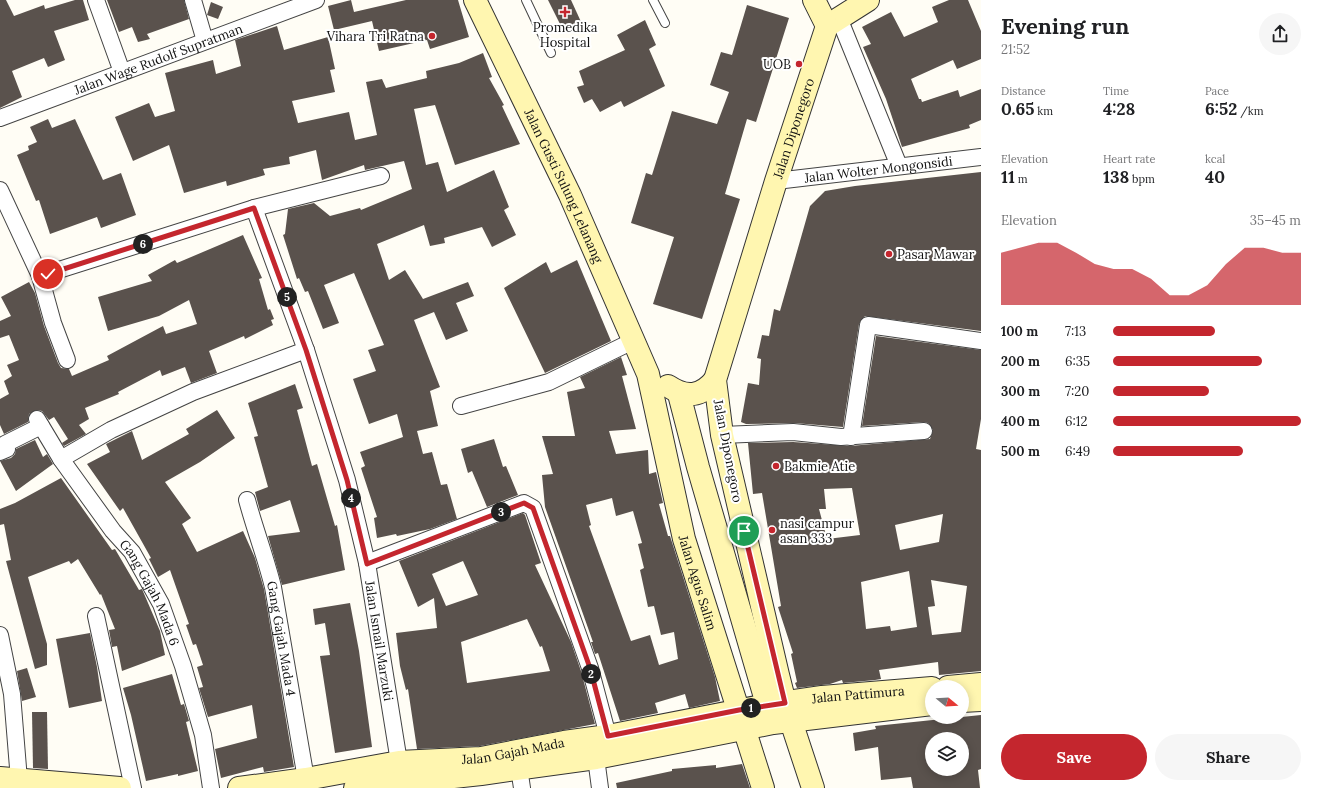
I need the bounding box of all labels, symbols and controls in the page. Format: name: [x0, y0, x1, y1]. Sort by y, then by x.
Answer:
marker: Promedika Hospital: [559, 6, 571, 18]
text: Evening run: [1001, 12, 1129, 40]
button: share: [1259, 13, 1301, 55]
place label: Promedika Hospital: [533, 19, 598, 51]
street label: Jalan Wage Rudolf Supratman: [71, 20, 245, 98]
place label: Vihara Tri Ratna: [326, 28, 424, 45]
marker: Vihara Tri Ratna: [427, 31, 437, 41]
text: 21:52: [1001, 41, 1030, 58]
place label: UOB: [763, 56, 791, 73]
marker: UOB: [794, 59, 804, 69]
street label: Jalan Diponegoro: [769, 75, 818, 181]
text: Distance: [1001, 84, 1046, 98]
text: Time: [1103, 84, 1129, 98]
text: Pace: [1205, 84, 1229, 98]
text: 0.65: [1001, 98, 1034, 120]
text: 4:28: [1103, 98, 1135, 120]
text: 6:52: [1205, 98, 1237, 120]
text: km: [1034, 104, 1053, 118]
text: /km: [1237, 104, 1264, 118]
street label: Jalan Gusti Sulung Lelanang: [520, 105, 607, 266]
street label: Jalan Wolter Mongonsidi: [802, 152, 954, 186]
text: Elevation: [1001, 152, 1048, 166]
text: Heart rate: [1103, 152, 1155, 166]
text: kcal: [1205, 152, 1225, 166]
text: 11: [1001, 166, 1015, 188]
text: 138: [1103, 166, 1129, 188]
text: 40: [1205, 166, 1225, 188]
text: m: [1015, 172, 1028, 186]
text: bpm: [1129, 172, 1155, 186]
text: Elevation: [1001, 212, 1057, 229]
text: 35–45 m: [1250, 212, 1301, 229]
pin: 6: [133, 234, 153, 254]
text: 6: [140, 237, 146, 251]
place label: Pasar Mawar: [897, 246, 975, 263]
marker: Pasar Mawar: [884, 249, 894, 259]
pin: [31, 257, 65, 291]
icon: check: [37, 263, 59, 285]
pin: 5: [277, 287, 297, 307]
text: 5: [284, 290, 290, 304]
text: 100 m: [1001, 323, 1038, 340]
text: 7:13: [1065, 323, 1086, 340]
text: 200 m: [1001, 353, 1040, 370]
text: 6:35: [1065, 353, 1090, 370]
text: 300 m: [1001, 383, 1040, 400]
text: 7:20: [1065, 383, 1089, 400]
street label: Jalan Diponegoro: [710, 397, 746, 504]
text: 400 m: [1001, 413, 1040, 430]
text: 6:12: [1065, 413, 1087, 430]
text: 500 m: [1001, 443, 1040, 460]
text: 6:49: [1065, 443, 1090, 460]
place label: Bakmie Atie: [784, 458, 855, 475]
marker: Bakmie Atie: [771, 461, 781, 471]
pin: 4: [341, 488, 361, 508]
text: 4: [348, 491, 354, 505]
pin: 3: [491, 502, 511, 522]
text: 3: [498, 505, 504, 519]
pin: [727, 514, 761, 548]
place label: nasi campur asan 333: [780, 515, 854, 547]
icon: arrive: [733, 520, 755, 542]
marker: nasi campur asan 333: [767, 525, 777, 535]
street label: Jalan Agus Salim: [675, 533, 721, 633]
street label: Gang Gajah Mada 6: [116, 536, 183, 648]
street label: Jalan Ismail Marzuki: [361, 578, 398, 702]
street label: Gang Gajah Mada 4: [263, 579, 300, 697]
pin: 2: [581, 664, 601, 684]
text: 2: [588, 667, 594, 681]
north arrow: [925, 680, 969, 724]
map controls: [925, 680, 969, 776]
street label: Jalan Pattimura: [810, 682, 905, 707]
pin: 1: [741, 698, 761, 718]
text: 1: [749, 701, 753, 715]
button: layers: [925, 732, 969, 776]
street label: Jalan Gajah Mada: [460, 734, 566, 767]
button: Save: [1001, 734, 1147, 780]
button: Share: [1155, 734, 1301, 780]

